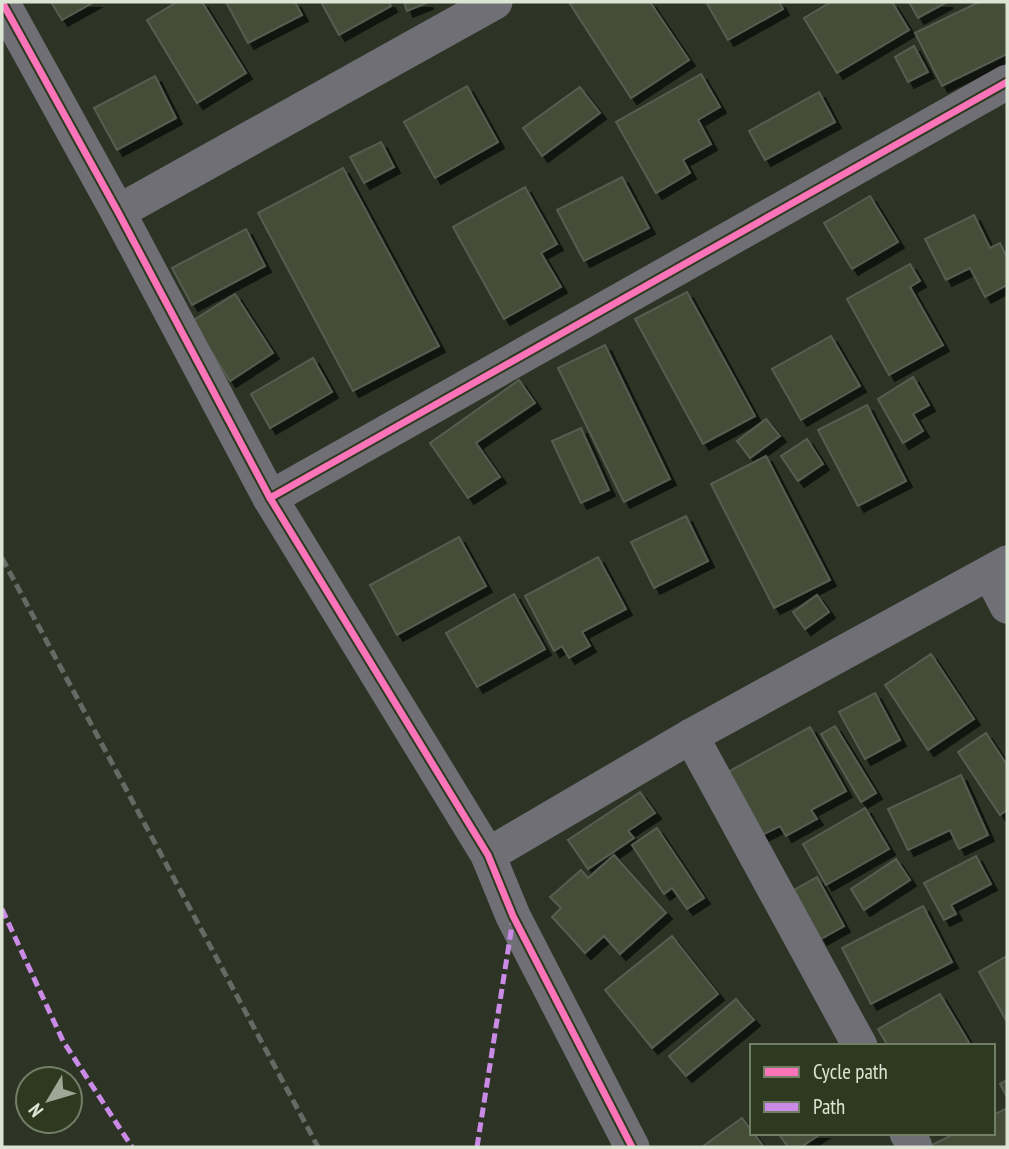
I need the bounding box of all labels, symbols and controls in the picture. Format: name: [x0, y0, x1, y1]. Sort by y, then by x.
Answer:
legend: [750, 1044, 995, 1135]
text: Cycle path: [813, 1058, 888, 1085]
north arrow: [14, 1065, 84, 1135]
text: Path: [813, 1093, 845, 1120]
text: N: [23, 1099, 48, 1122]

